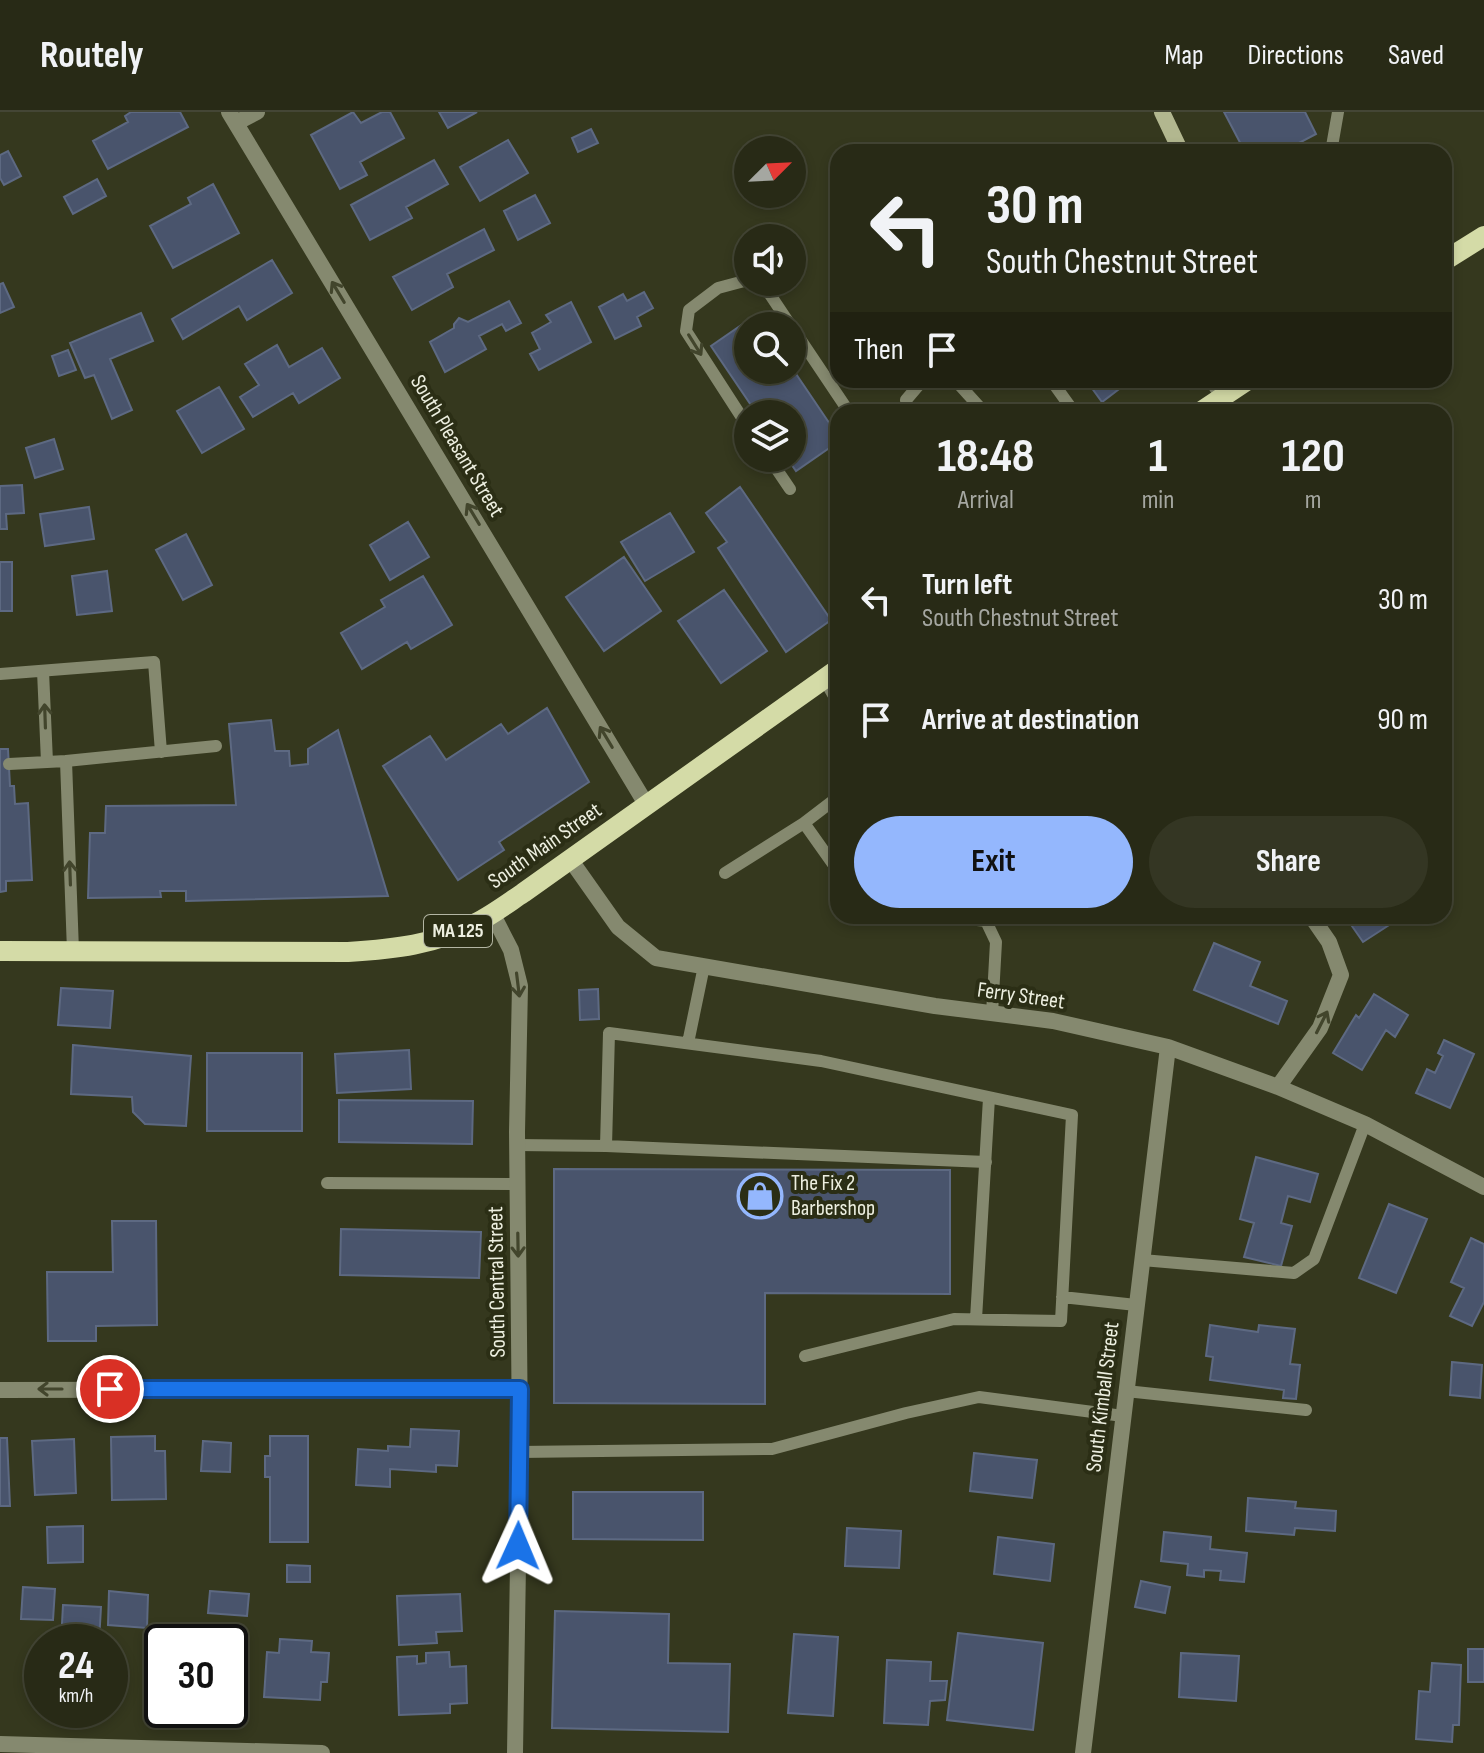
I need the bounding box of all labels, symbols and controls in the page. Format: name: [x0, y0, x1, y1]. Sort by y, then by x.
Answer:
text: Routely: [40, 33, 144, 78]
text: Map: [1165, 39, 1204, 72]
text: Directions: [1248, 39, 1344, 72]
text: Saved: [1388, 39, 1444, 72]
north arrow: [734, 136, 806, 208]
map controls: [734, 136, 806, 472]
text: 30 m: [986, 173, 1084, 240]
icon: left: [854, 176, 958, 280]
button: sound: [734, 224, 806, 296]
text: South Chestnut Street: [986, 241, 1258, 284]
one-way arrow: [330, 281, 346, 304]
button: search: [734, 312, 806, 384]
icon: arrive: [920, 328, 964, 372]
text: Then: [854, 332, 904, 368]
one-way arrow: [688, 333, 704, 356]
street label: South Pleasant Street: [404, 370, 510, 522]
button: layers: [734, 400, 806, 472]
text: 18:48: [937, 428, 1034, 485]
text: 1: [1149, 428, 1167, 485]
text: 120: [1282, 428, 1345, 485]
text: Arrival: [958, 485, 1014, 516]
text: min: [1142, 485, 1174, 516]
text: m: [1305, 485, 1321, 516]
one-way arrow: [465, 503, 481, 526]
text: Turn left: [922, 567, 1012, 603]
icon: left: [854, 578, 898, 622]
text: 30 m: [1378, 582, 1428, 618]
text: South Chestnut Street: [922, 603, 1118, 634]
icon: arrive: [854, 698, 898, 742]
text: Arrive at destination: [922, 702, 1139, 738]
text: 90 m: [1377, 702, 1428, 738]
one-way arrow: [37, 703, 52, 730]
one-way arrow: [598, 726, 614, 749]
street label: South Main Street: [483, 797, 607, 895]
button: Exit: [854, 816, 1133, 908]
button: Share: [1149, 816, 1428, 908]
one-way arrow: [63, 860, 78, 887]
road number: MA 125: [424, 915, 492, 947]
one-way arrow: [510, 972, 525, 998]
street label: Ferry Street: [976, 977, 1067, 1016]
one-way arrow: [1314, 1011, 1330, 1035]
place label: The Fix 2 Barbershop: [791, 1170, 875, 1222]
shop icon: The Fix 2 Barbershop: [736, 1172, 784, 1220]
street label: South Central Street: [482, 1206, 512, 1358]
one-way arrow: [510, 1231, 526, 1258]
street label: South Kimball Street: [1080, 1320, 1126, 1474]
pin: [76, 1355, 144, 1423]
icon: arrive: [88, 1367, 132, 1411]
one-way arrow: [37, 1381, 64, 1397]
position arrow: [476, 1504, 560, 1588]
speed limit sign: 30: [144, 1624, 248, 1728]
text: 24: [58, 1642, 94, 1690]
text: km/h: [59, 1684, 93, 1708]

